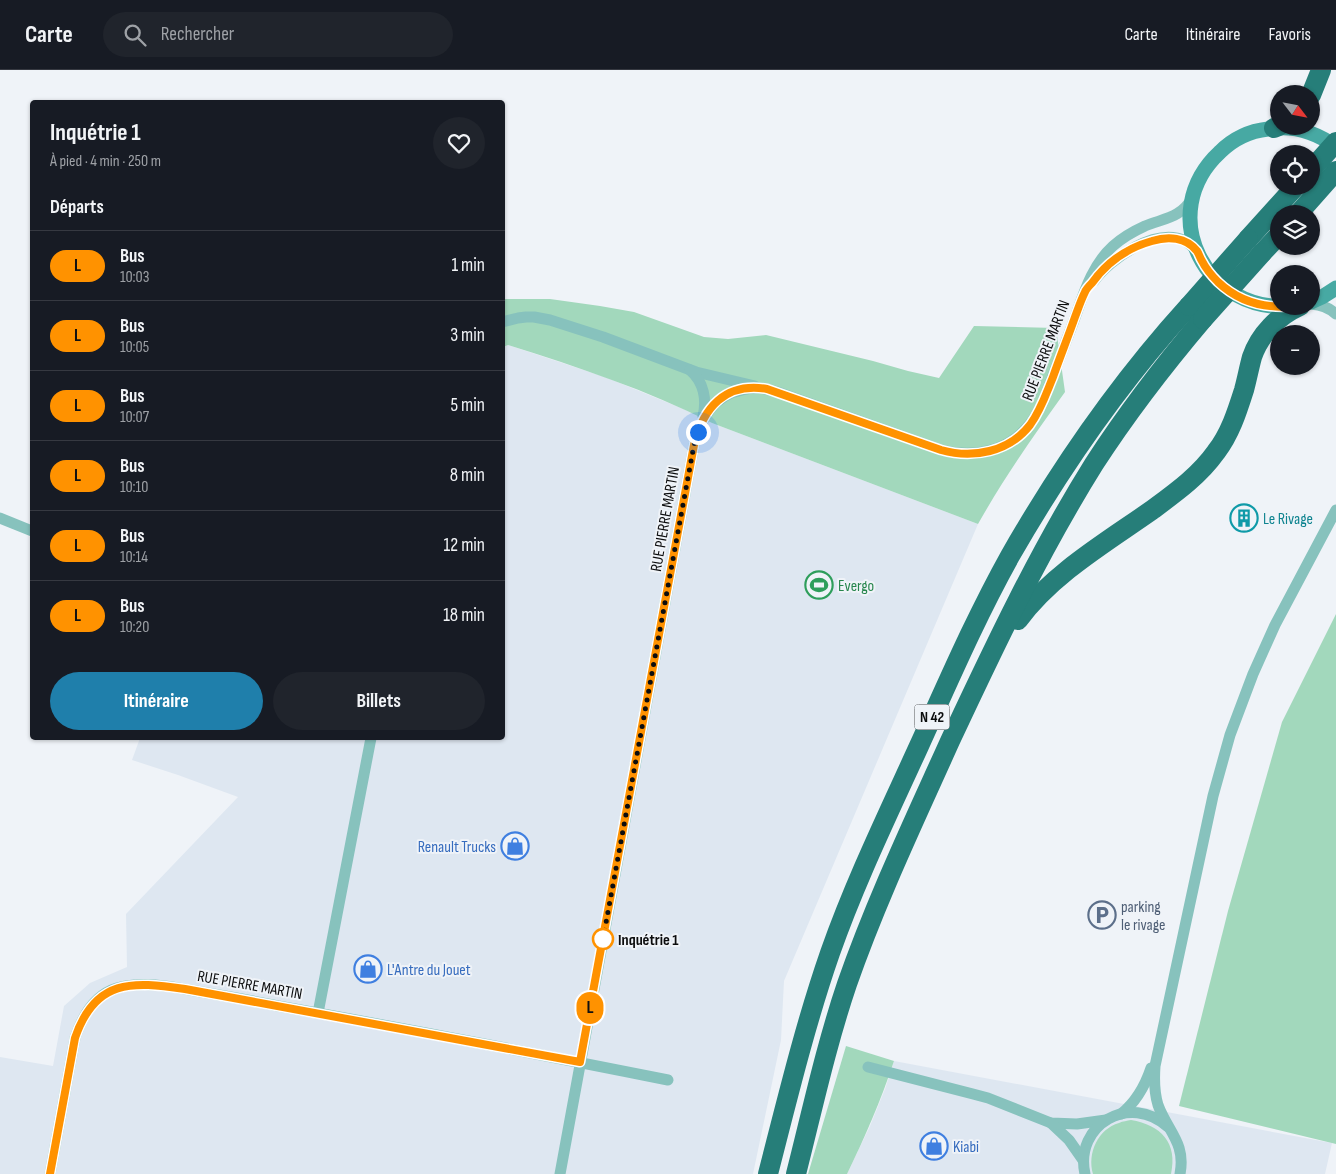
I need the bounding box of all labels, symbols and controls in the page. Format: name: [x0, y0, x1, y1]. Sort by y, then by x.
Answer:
search box: [103, 12, 453, 57]
text: Carte: [25, 20, 73, 49]
icon: search: [121, 21, 149, 49]
text: Rechercher: [161, 23, 234, 46]
text: Carte: [1124, 24, 1158, 45]
text: Itinéraire: [1186, 24, 1240, 45]
text: Favoris: [1268, 24, 1311, 45]
north arrow: [1270, 85, 1320, 135]
map controls: [1270, 85, 1320, 375]
button: heart: [433, 117, 485, 169]
text: Inquétrie 1: [50, 118, 141, 147]
button: locate: [1270, 145, 1320, 195]
text: À pied · 4 min · 250 m: [50, 152, 161, 171]
text: Départs: [50, 196, 104, 219]
button: layers: [1270, 205, 1320, 255]
text: Bus: [120, 245, 145, 268]
text: 1 min: [451, 254, 485, 277]
text: L: [74, 255, 81, 276]
button: +: [1270, 265, 1320, 315]
text: 10:03: [120, 268, 149, 287]
street label: RUE PIERRE MARTIN: [1018, 298, 1074, 404]
text: Bus: [120, 315, 145, 338]
text: 3 min: [450, 324, 485, 347]
text: L: [74, 325, 81, 346]
button: −: [1270, 325, 1320, 375]
text: 10:05: [120, 338, 149, 357]
text: Bus: [120, 385, 145, 408]
text: 5 min: [450, 394, 485, 417]
text: L: [74, 395, 81, 416]
text: 10:07: [120, 408, 149, 427]
your location: [686, 420, 711, 445]
text: Bus: [120, 455, 145, 478]
text: 8 min: [450, 464, 485, 487]
text: L: [74, 465, 81, 486]
street label: RUE PIERRE MARTIN: [647, 465, 684, 573]
text: 10:10: [120, 478, 148, 497]
building icon: Le Rivage: [1229, 503, 1259, 533]
place label: Le Rivage: [1263, 510, 1313, 529]
text: Bus: [120, 525, 145, 548]
text: 12 min: [443, 534, 485, 557]
text: L: [74, 535, 81, 556]
text: 10:14: [120, 548, 148, 567]
sports icon: Evergo: [804, 570, 834, 600]
place label: Evergo: [838, 577, 874, 596]
text: Bus: [120, 595, 145, 618]
text: 18 min: [443, 604, 485, 627]
text: L: [74, 605, 81, 626]
text: 10:20: [120, 618, 149, 637]
button: Itinéraire: [50, 672, 263, 730]
button: Billets: [273, 672, 485, 730]
road number: N 42: [914, 704, 950, 730]
shop icon: Renault Trucks: [500, 831, 530, 861]
place label: Renault Trucks: [418, 838, 496, 857]
place label: parking le rivage: [1121, 898, 1165, 935]
parking icon: parking le rivage: [1087, 900, 1117, 930]
marker: Inquétrie 1: [592, 928, 614, 950]
place label: Inquétrie 1: [618, 931, 679, 950]
shop icon: L'Antre du Jouet: [353, 954, 383, 984]
place label: L'Antre du Jouet: [387, 961, 471, 980]
street label: RUE PIERRE MARTIN: [196, 967, 304, 1004]
line badge: L: [574, 992, 606, 1024]
text: L: [586, 997, 594, 1018]
shop icon: Kiabi: [919, 1131, 949, 1161]
place label: Kiabi: [953, 1138, 979, 1157]

